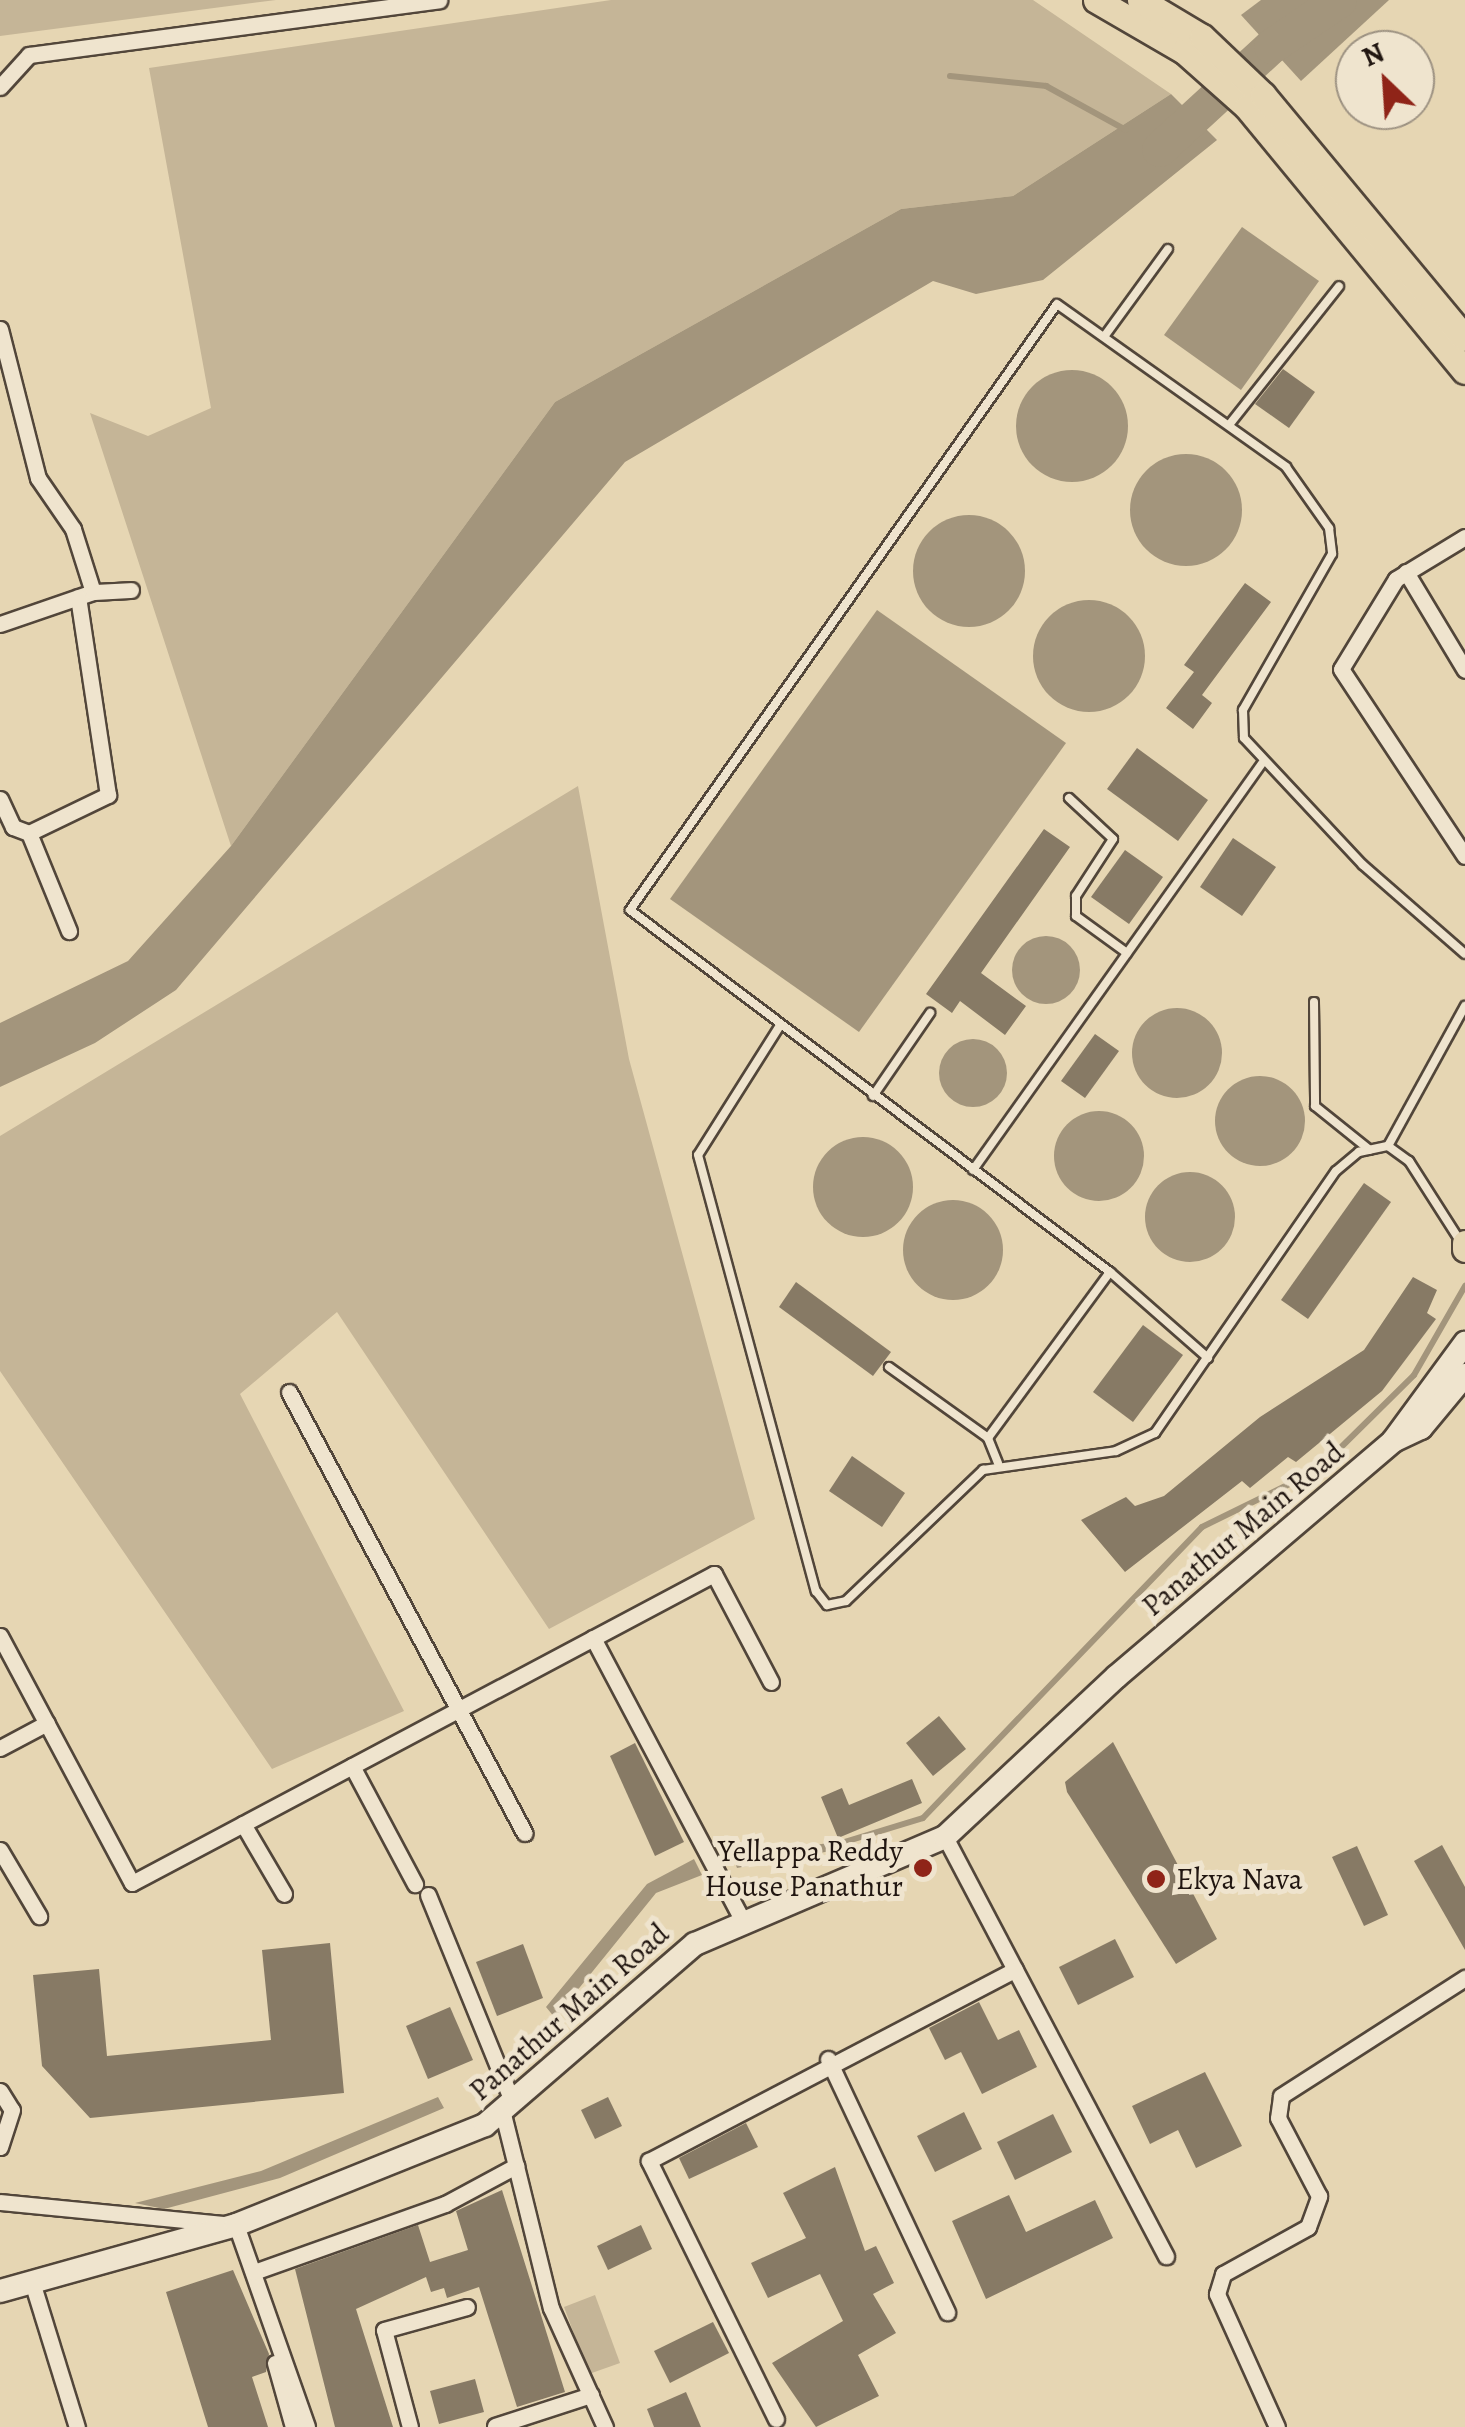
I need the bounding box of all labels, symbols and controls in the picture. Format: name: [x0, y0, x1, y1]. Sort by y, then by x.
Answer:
north arrow: [1335, 30, 1435, 130]
text: N: [1356, 33, 1390, 76]
street label: Panathur Main Road: [1135, 1434, 1351, 1624]
place label: Yellappa Reddy House Panathur: [704, 1833, 903, 1904]
marker: Yellappa Reddy House Panathur: [912, 1857, 934, 1879]
place label: Ekya Nava: [1176, 1861, 1303, 1897]
marker: Ekya Nava: [1145, 1868, 1167, 1890]
street label: Panathur Main Road: [462, 1916, 676, 2108]

